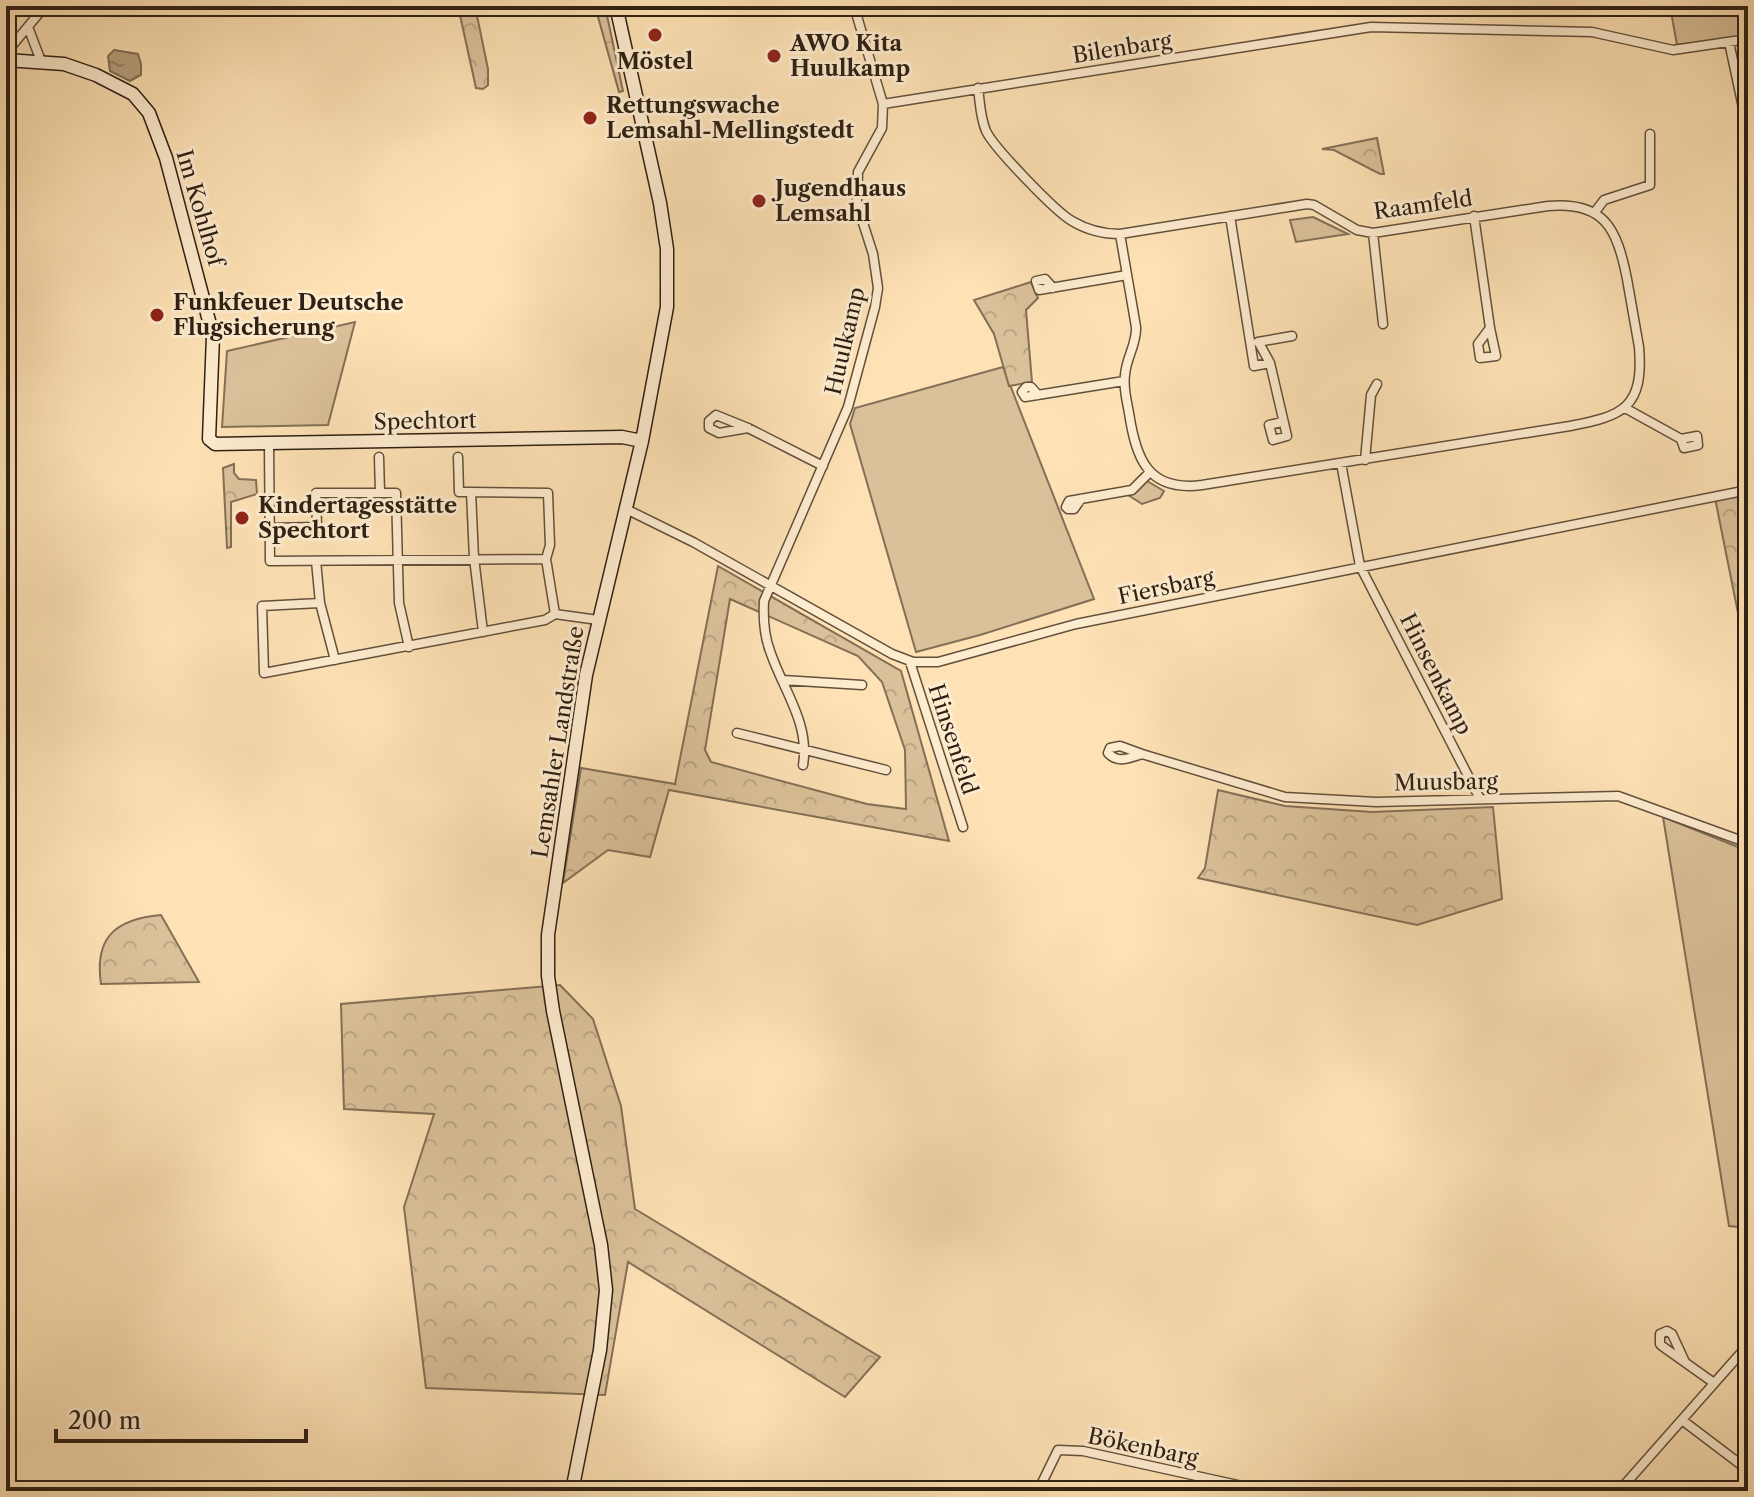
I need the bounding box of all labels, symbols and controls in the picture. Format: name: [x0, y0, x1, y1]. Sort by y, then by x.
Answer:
marker: Möstel: [646, 26, 664, 44]
street label: Bilenbarg: [1070, 27, 1174, 69]
place label: AWO Kita Huulkamp: [789, 30, 910, 82]
marker: AWO Kita Huulkamp: [765, 47, 783, 65]
place label: Möstel: [617, 48, 694, 75]
place label: Rettungswache Lemsahl-Mellingstedt: [606, 92, 854, 144]
marker: Rettungswache Lemsahl-Mellingstedt: [581, 109, 599, 127]
street label: Im Kohlhof: [171, 147, 230, 272]
place label: Jugendhaus Lemsahl: [771, 175, 906, 227]
street label: Raamfeld: [1372, 185, 1474, 225]
marker: Jugendhaus Lemsahl: [750, 192, 768, 210]
street label: Huulkamp: [819, 284, 871, 398]
place label: Funkfeuer Deutsche Flugsicherung: [173, 289, 404, 341]
marker: Funkfeuer Deutsche Flugsicherung: [148, 306, 166, 324]
street label: Spechtort: [373, 407, 477, 435]
place label: Kindertagesstätte Spechtort: [258, 492, 457, 544]
marker: Kindertagesstätte Spechtort: [233, 509, 251, 527]
street label: Fiersbarg: [1115, 564, 1217, 610]
street label: Hinsenkamp: [1394, 609, 1478, 739]
street label: Lemsahler Landstraße: [526, 624, 590, 860]
street label: Hinsenfeld: [922, 680, 984, 798]
street label: Muusbarg: [1394, 768, 1499, 796]
scale bar: [56, 1393, 306, 1443]
text: 200 m: [68, 1406, 141, 1435]
street label: Bökenbarg: [1085, 1422, 1201, 1472]

